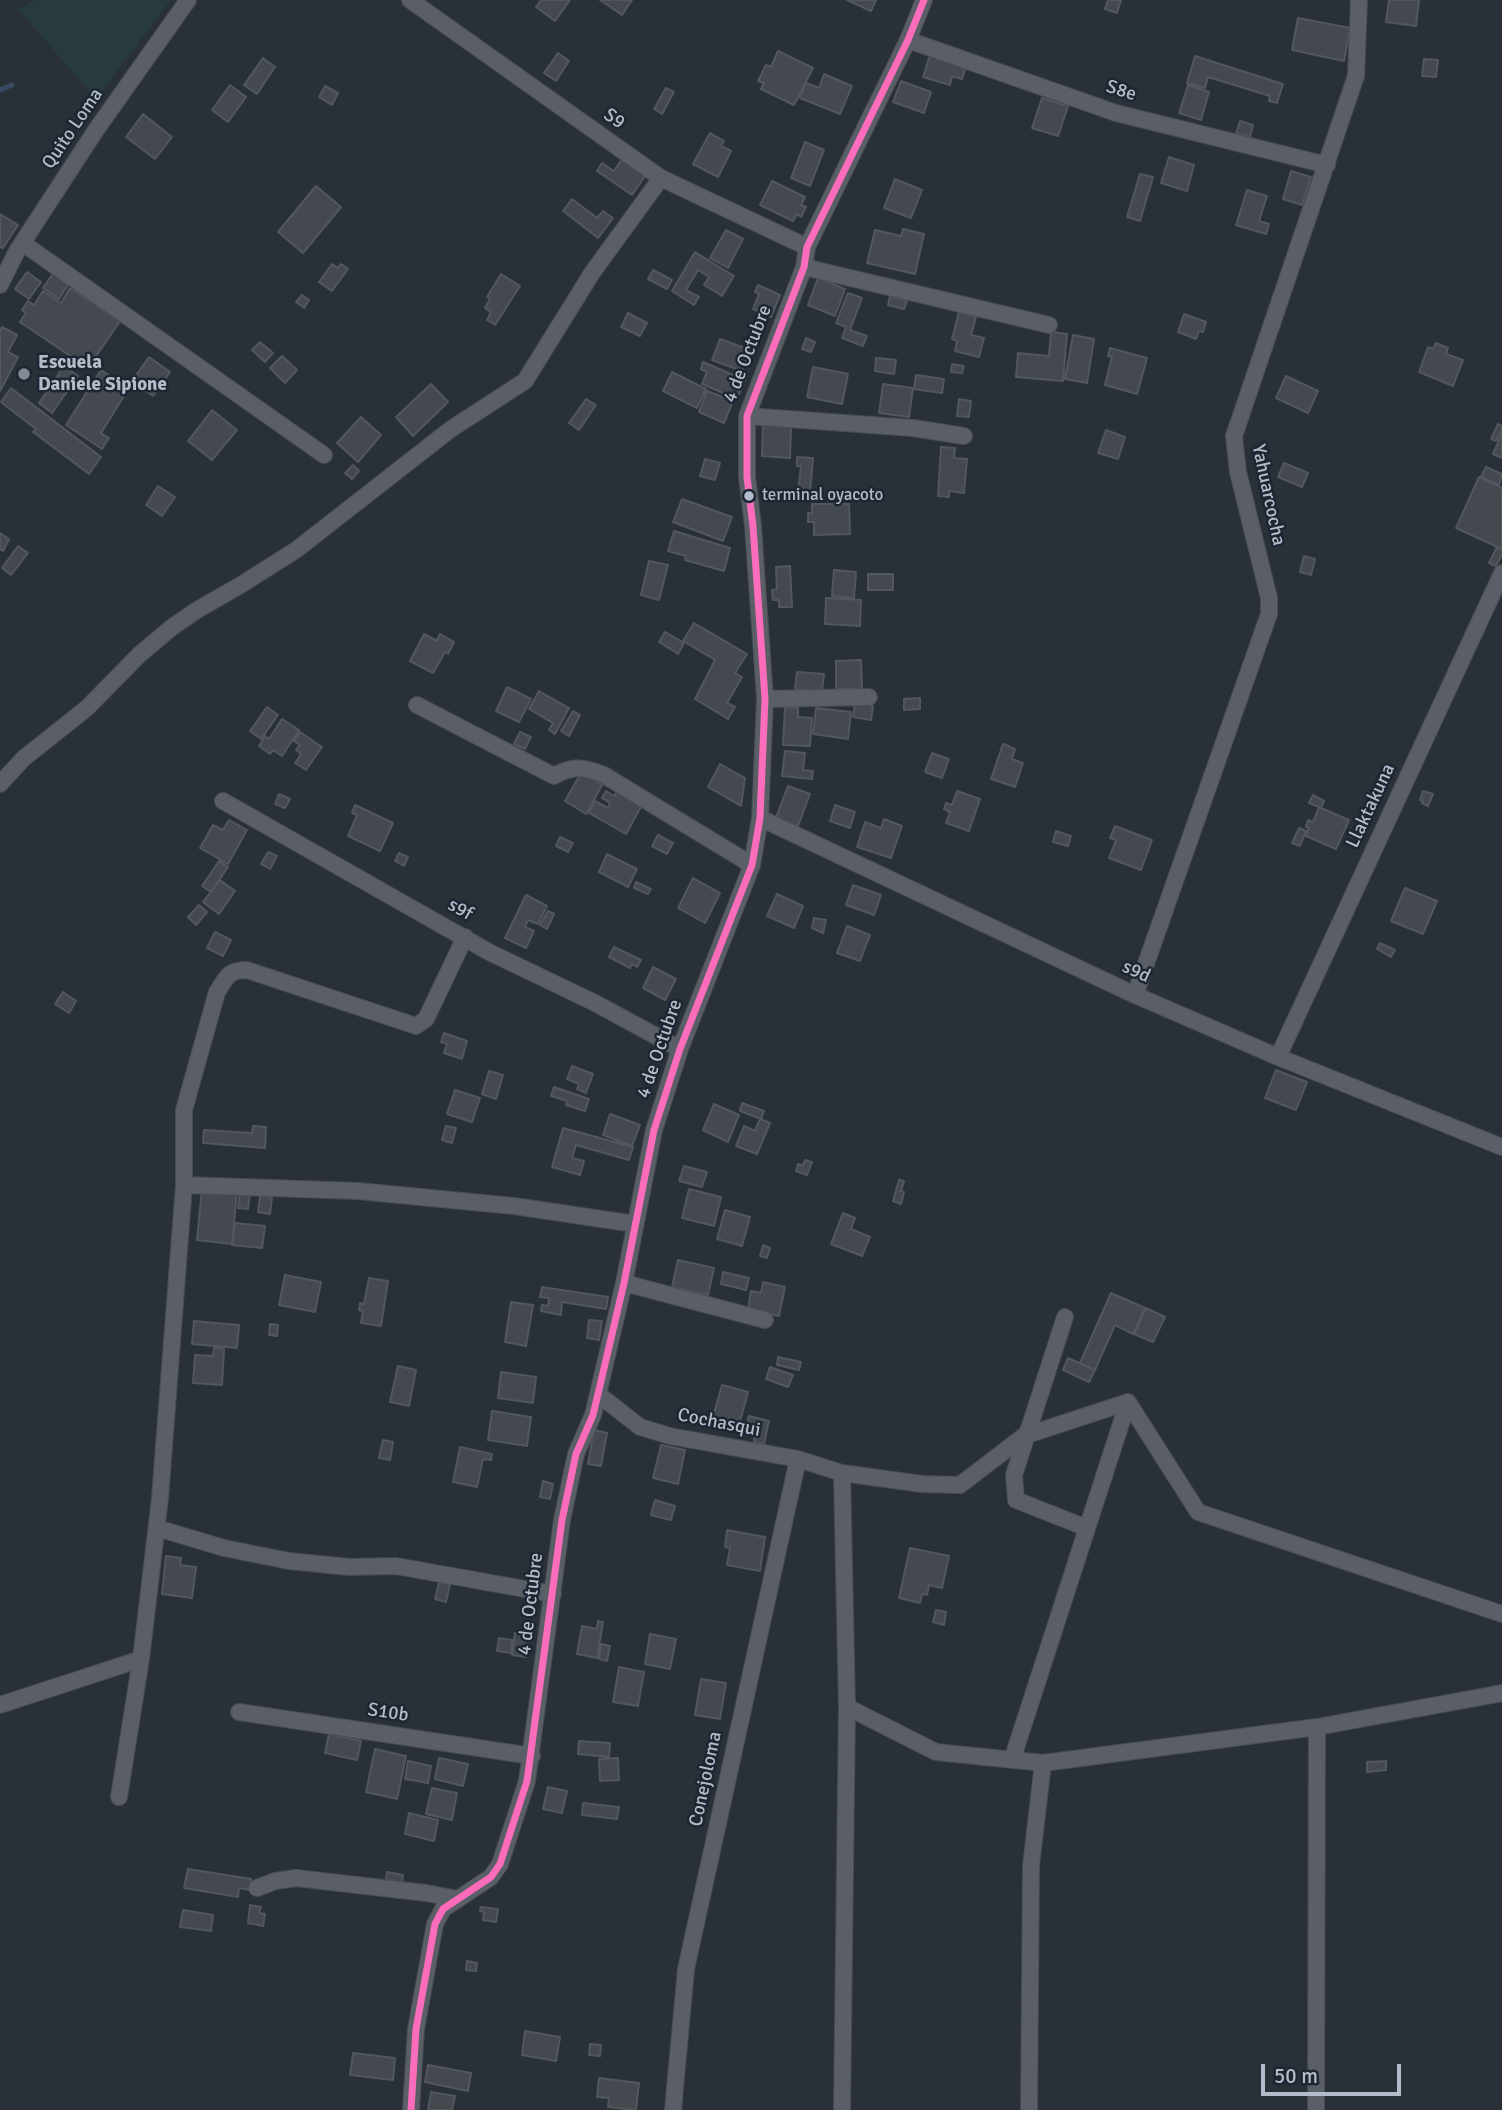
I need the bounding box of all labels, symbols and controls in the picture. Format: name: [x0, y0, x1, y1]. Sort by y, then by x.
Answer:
street label: S8e: [1103, 76, 1139, 106]
street label: Quito Loma: [38, 84, 108, 174]
street label: S9: [599, 104, 629, 134]
street label: 4 de Octubre: [719, 302, 777, 406]
place label: Escuela Daniele Sipione: [38, 352, 167, 396]
marker: Escuela Daniele Sipione: [16, 366, 32, 382]
street label: Yahuarcocha: [1246, 442, 1290, 548]
place label: terminal oyacoto: [762, 486, 883, 506]
marker: terminal oyacoto: [742, 489, 756, 503]
street label: Llaktakuna: [1342, 760, 1400, 852]
street label: s9f: [444, 894, 476, 926]
street label: s9d: [1118, 956, 1154, 988]
street label: 4 de Octubre: [632, 997, 688, 1101]
street label: Cochasqui: [676, 1404, 762, 1442]
street label: 4 de Octubre: [513, 1552, 549, 1656]
street label: S10b: [366, 1699, 410, 1727]
street label: Conejoloma: [685, 1730, 727, 1828]
scale bar: [1264, 2050, 1404, 2094]
text: 50 m: [1274, 2063, 1318, 2089]

